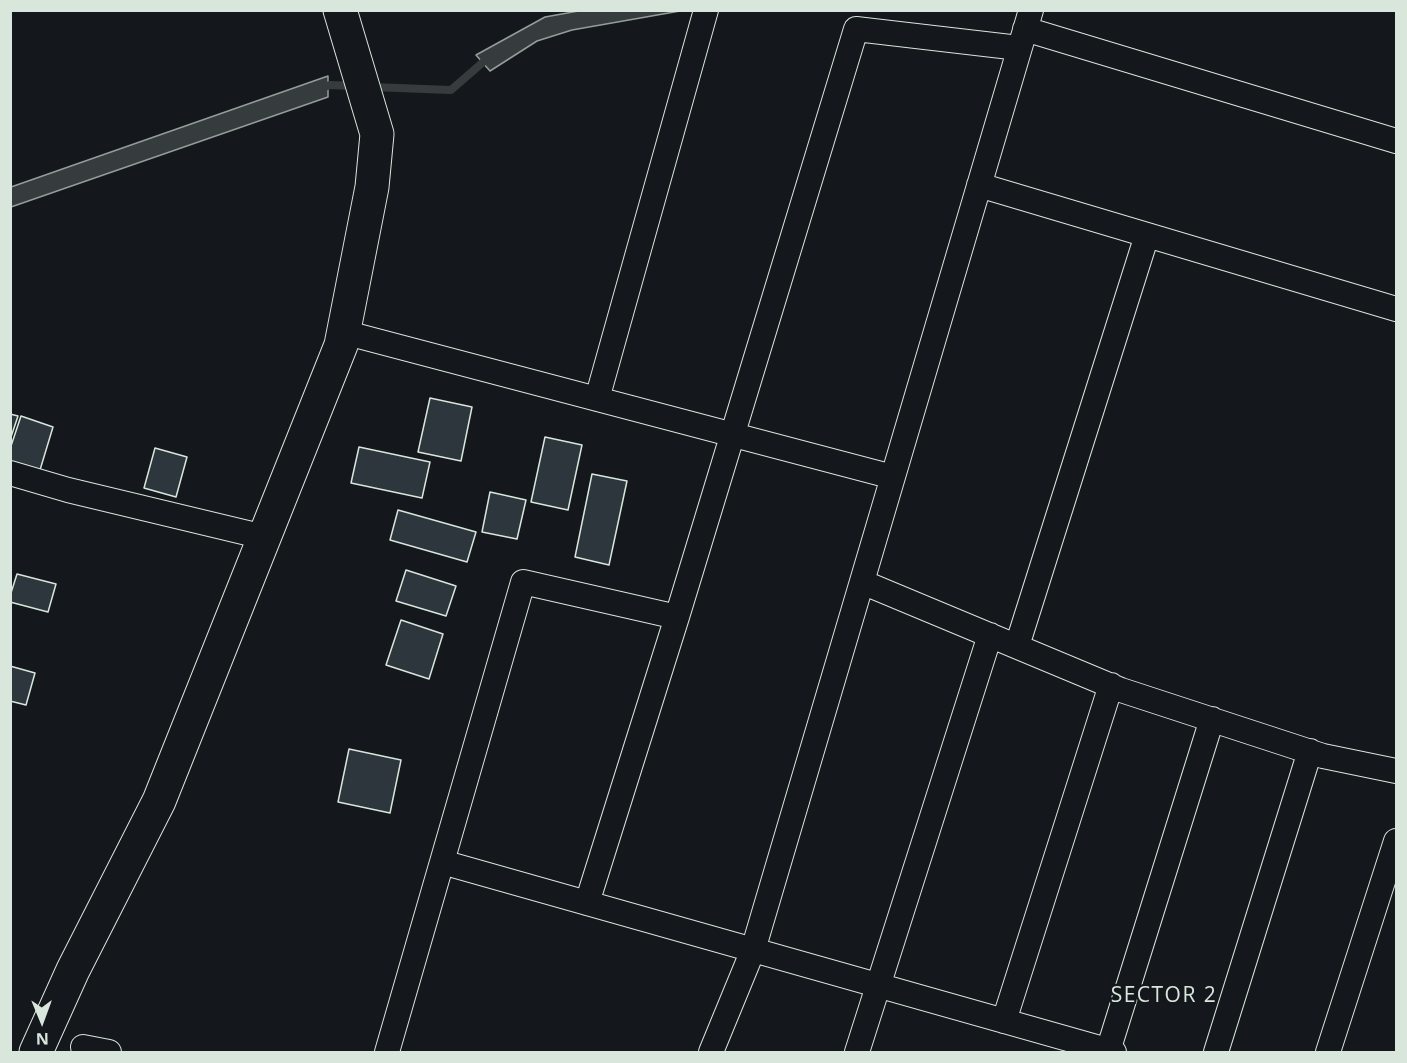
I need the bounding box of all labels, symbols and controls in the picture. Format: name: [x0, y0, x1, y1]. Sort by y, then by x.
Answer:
district label: SECTOR 2: [1111, 983, 1217, 1009]
north arrow: [12, 991, 72, 1051]
text: N: [36, 1028, 49, 1050]

